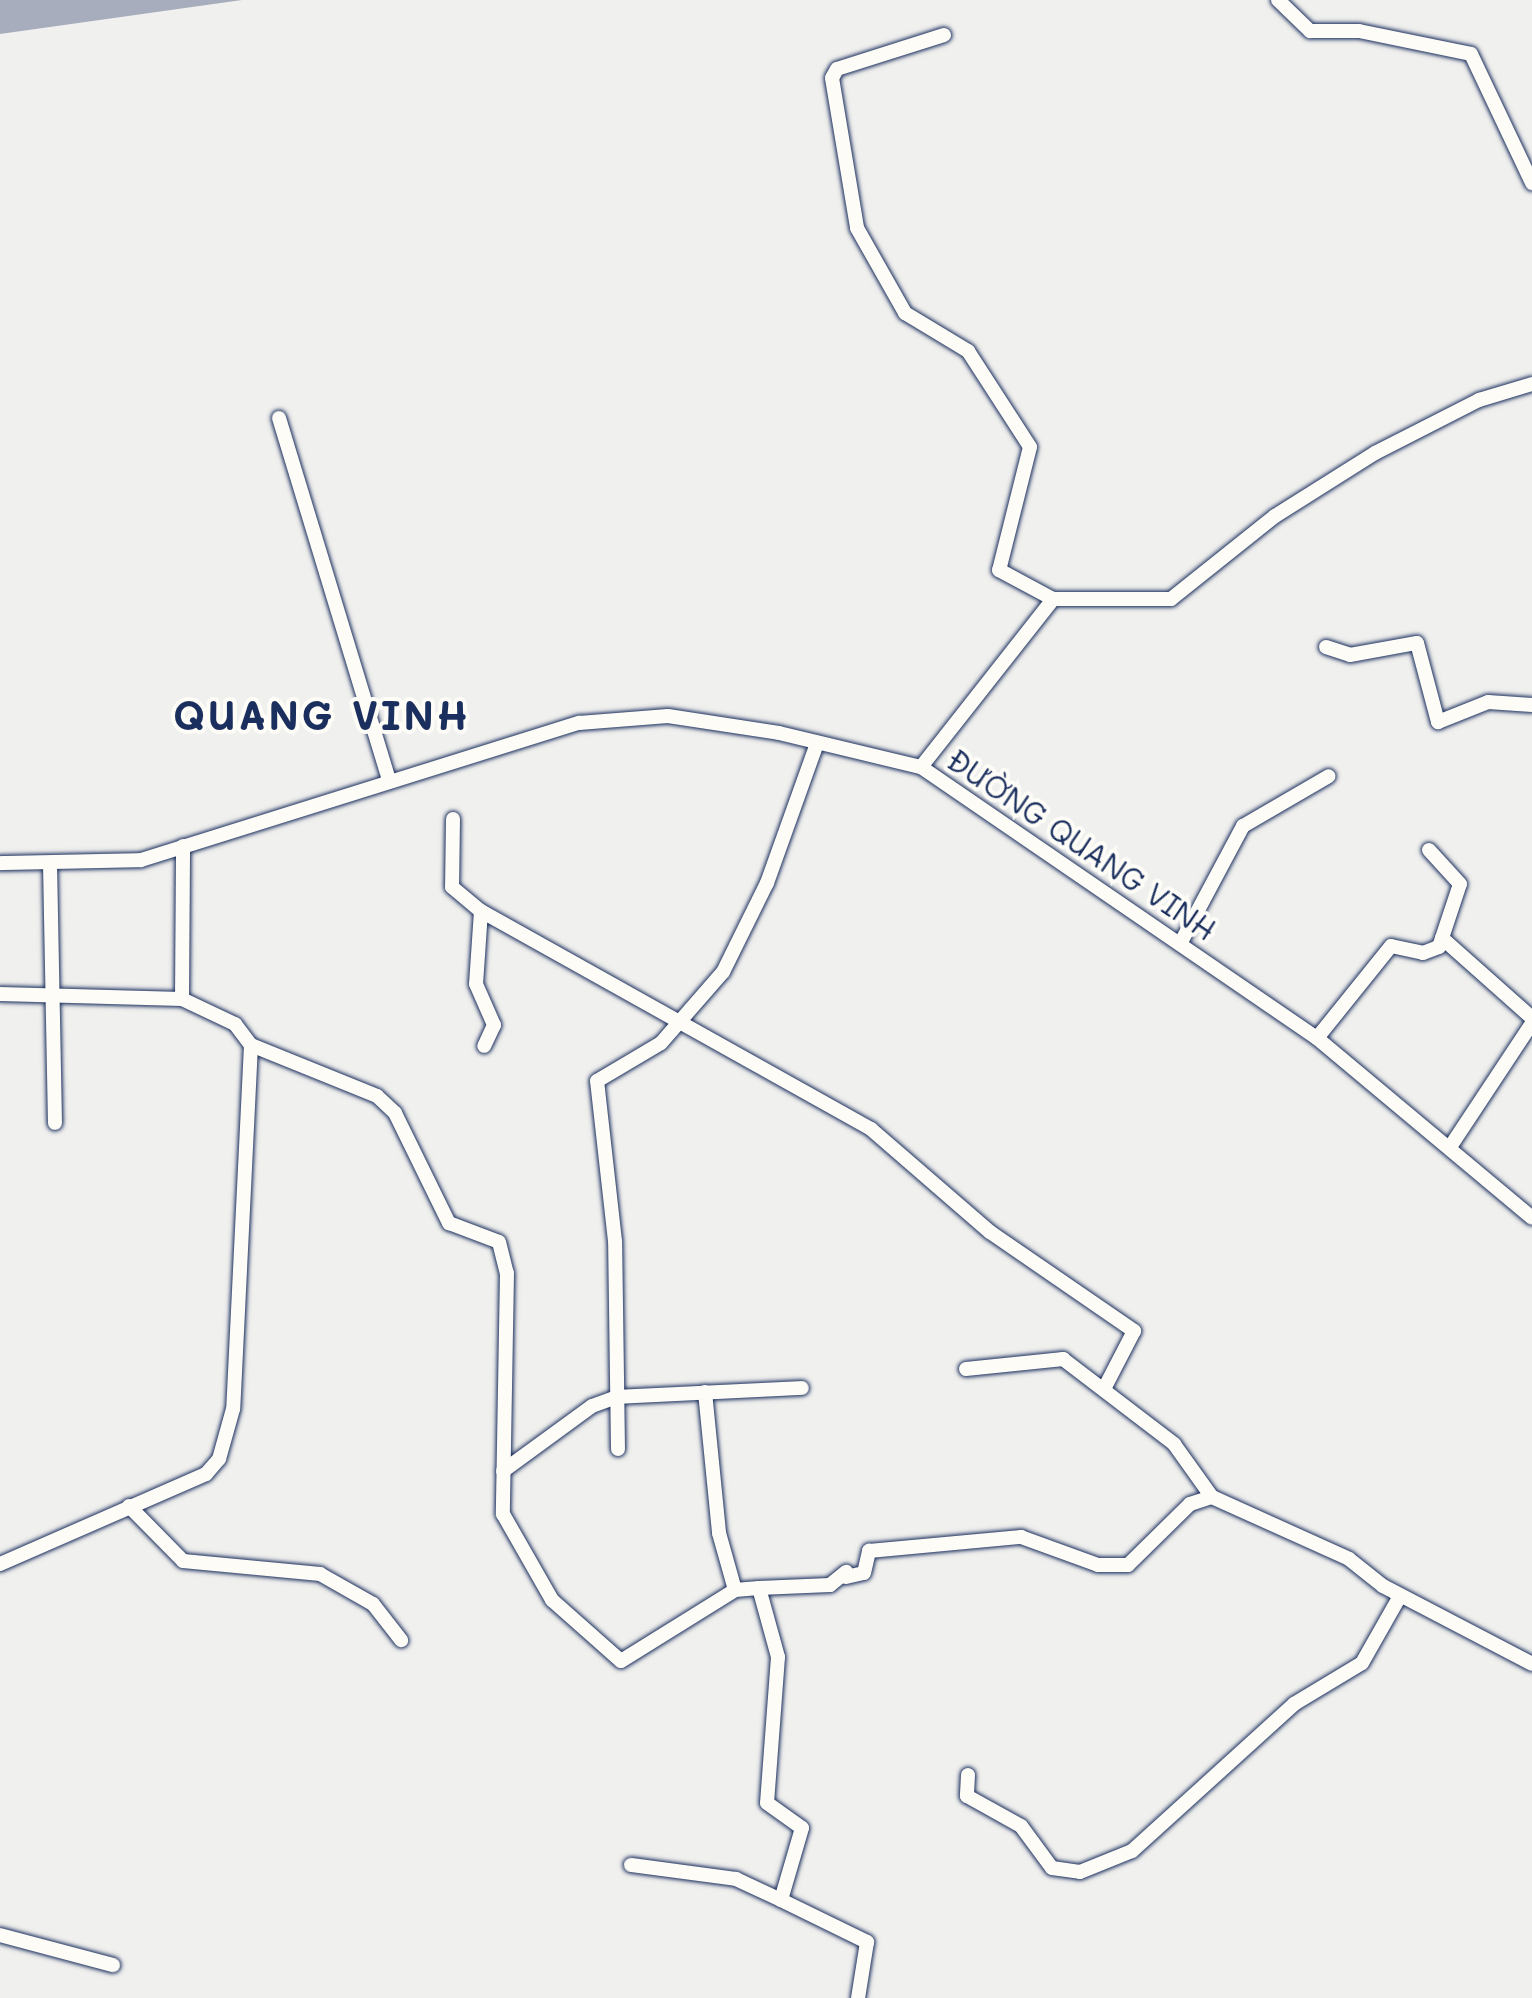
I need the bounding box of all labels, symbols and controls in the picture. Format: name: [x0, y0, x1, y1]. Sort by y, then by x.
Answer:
district label: QUANG VINH: [173, 690, 471, 738]
street label: ĐƯỜNG QUANG VINH: [941, 741, 1223, 947]

